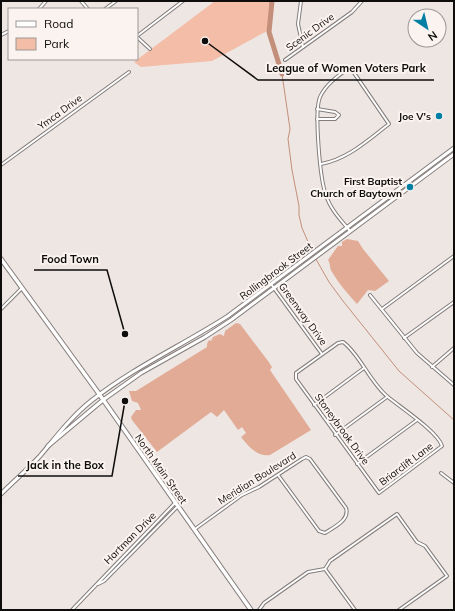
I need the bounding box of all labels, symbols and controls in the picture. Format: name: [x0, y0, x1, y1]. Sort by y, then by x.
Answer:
legend: [8, 8, 138, 60]
north arrow: [407, 8, 447, 48]
street label: Scenic Drive: [283, 10, 337, 54]
text: Road: [44, 16, 73, 31]
text: N: [425, 28, 440, 44]
text: Park: [44, 36, 70, 51]
callout: League of Women Voters Park: [258, 57, 434, 80]
text: League of Women Voters Park: [266, 61, 427, 75]
street label: Ymca Drive: [34, 92, 85, 133]
place label: Joe V's: [399, 110, 431, 123]
marker: Joe V's: [434, 111, 444, 121]
place label: First Baptist Church of Baytown: [310, 175, 402, 200]
marker: First Baptist Church of Baytown: [405, 182, 415, 192]
street label: Rollingbrook Street: [237, 239, 315, 303]
callout: Food Town: [34, 247, 107, 270]
text: Food Town: [41, 252, 99, 266]
street label: Greenway Drive: [276, 280, 330, 348]
street label: Stoneybrook Drive: [312, 391, 372, 467]
street label: North Main Street: [132, 432, 190, 507]
street label: Briarclift Lane: [376, 440, 436, 488]
street label: Meridian Boulevard: [216, 449, 298, 507]
callout: Jack in the Box: [18, 453, 112, 476]
text: Jack in the Box: [26, 458, 105, 472]
street label: Hartman Drive: [101, 509, 159, 567]

